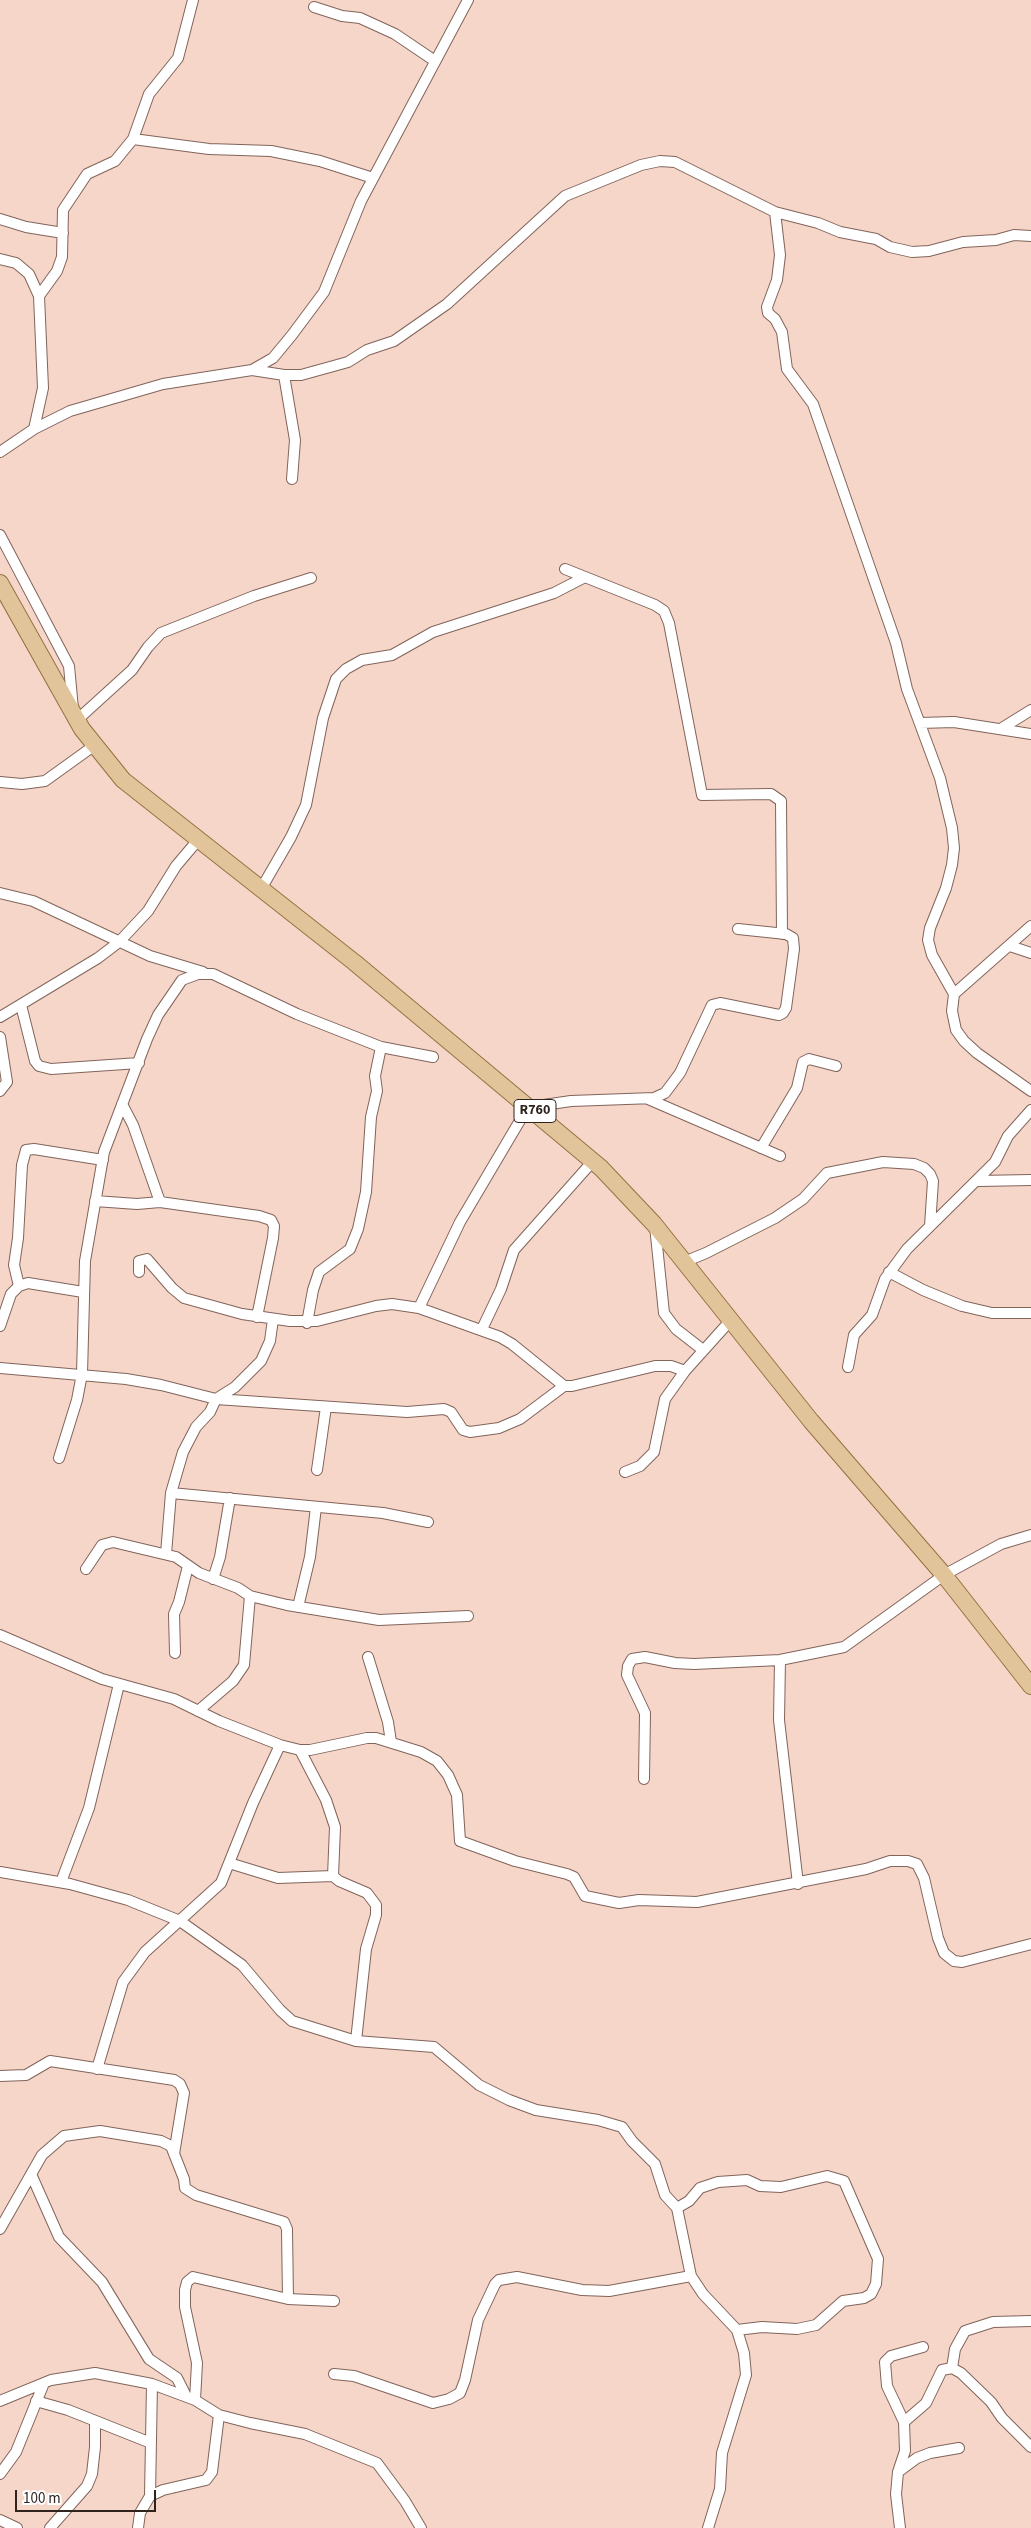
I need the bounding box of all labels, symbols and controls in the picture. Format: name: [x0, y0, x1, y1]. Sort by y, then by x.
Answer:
road number: R760: [514, 1100, 556, 1122]
scale bar: [18, 2480, 159, 2512]
text: 100 m: [23, 2488, 61, 2509]

